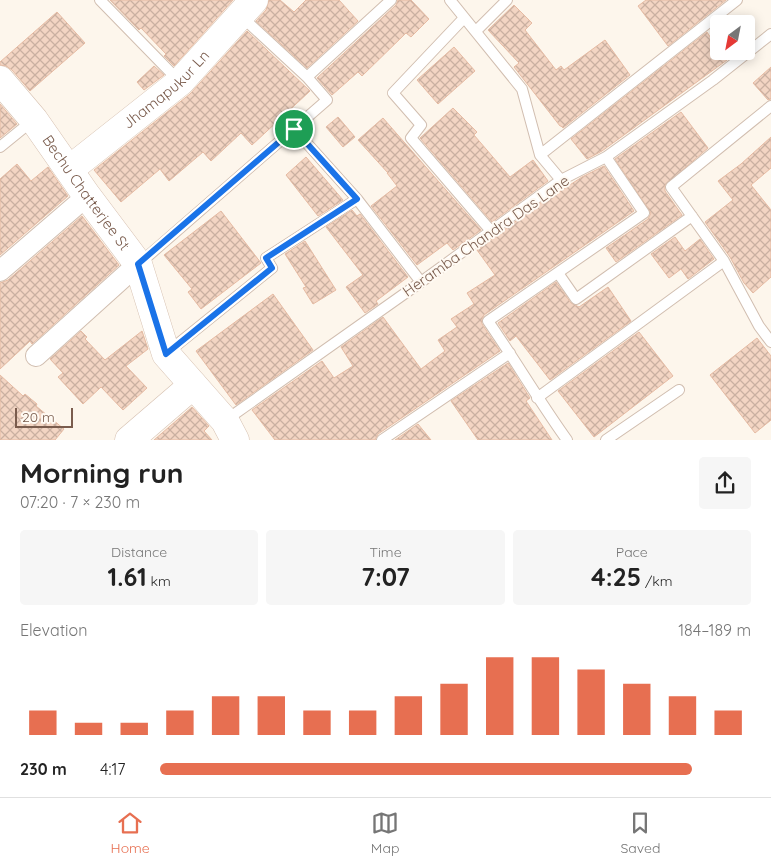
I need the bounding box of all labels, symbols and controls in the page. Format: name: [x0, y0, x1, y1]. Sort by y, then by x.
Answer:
north arrow: [710, 15, 755, 60]
map controls: [710, 15, 755, 60]
street label: Jhamapukur Ln: [119, 46, 213, 133]
pin: [273, 108, 315, 150]
icon: arrive: [280, 115, 308, 143]
street label: Bechu Chatterjee St: [38, 131, 134, 254]
street label: Heramba Chandra Das Lane: [399, 171, 573, 300]
scale bar: [15, 404, 72, 428]
text: 20 m: [22, 408, 55, 426]
text: Morning run: [20, 455, 184, 490]
button: share: [699, 457, 751, 509]
text: 07:20 · 7 × 230 m: [20, 492, 140, 512]
text: Distance: [111, 543, 167, 561]
text: Time: [369, 543, 402, 561]
text: Pace: [616, 543, 648, 561]
text: 1.61: [108, 561, 147, 592]
text: 7:07: [361, 561, 410, 592]
text: 4:25: [591, 561, 641, 592]
text: km: [147, 572, 171, 590]
text: /km: [641, 572, 673, 590]
text: Elevation: [20, 620, 87, 640]
text: 184–189 m: [678, 620, 751, 640]
text: 230 m: [20, 759, 67, 779]
text: 4:17: [100, 759, 126, 779]
tab: Home: [111, 809, 150, 857]
tab: Map: [371, 809, 399, 857]
tab: Saved: [621, 809, 660, 857]

